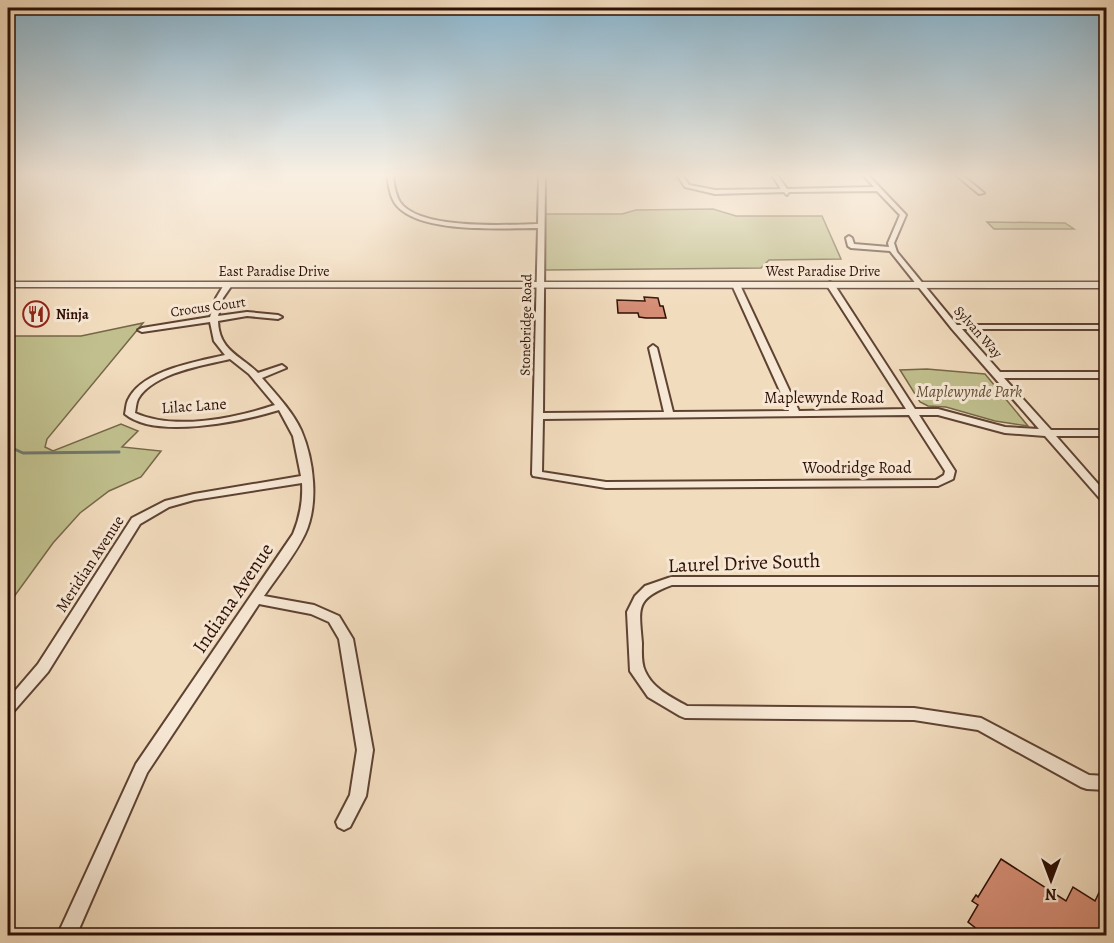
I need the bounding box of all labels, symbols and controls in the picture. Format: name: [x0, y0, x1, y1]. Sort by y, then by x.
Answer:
street label: East Paradise Drive: [219, 262, 329, 281]
street label: West Paradise Drive: [765, 262, 880, 281]
street label: Stonebridge Road: [516, 273, 536, 376]
street label: Crocus Court: [169, 292, 247, 322]
restaurant icon: Ninja: [21, 299, 51, 329]
street label: Sylvan Way: [949, 302, 1007, 363]
place label: Ninja: [56, 305, 89, 324]
park label: Maplewynde Park: [916, 381, 1022, 403]
street label: Maplewynde Road: [764, 387, 884, 409]
street label: Lilac Lane: [161, 393, 227, 419]
street label: Woodridge Road: [801, 457, 912, 479]
street label: Meridian Avenue: [50, 511, 130, 617]
street label: Indiana Avenue: [186, 538, 280, 658]
street label: Laurel Drive South: [667, 547, 821, 579]
north arrow: [1021, 850, 1081, 910]
text: N: [1045, 883, 1057, 905]

